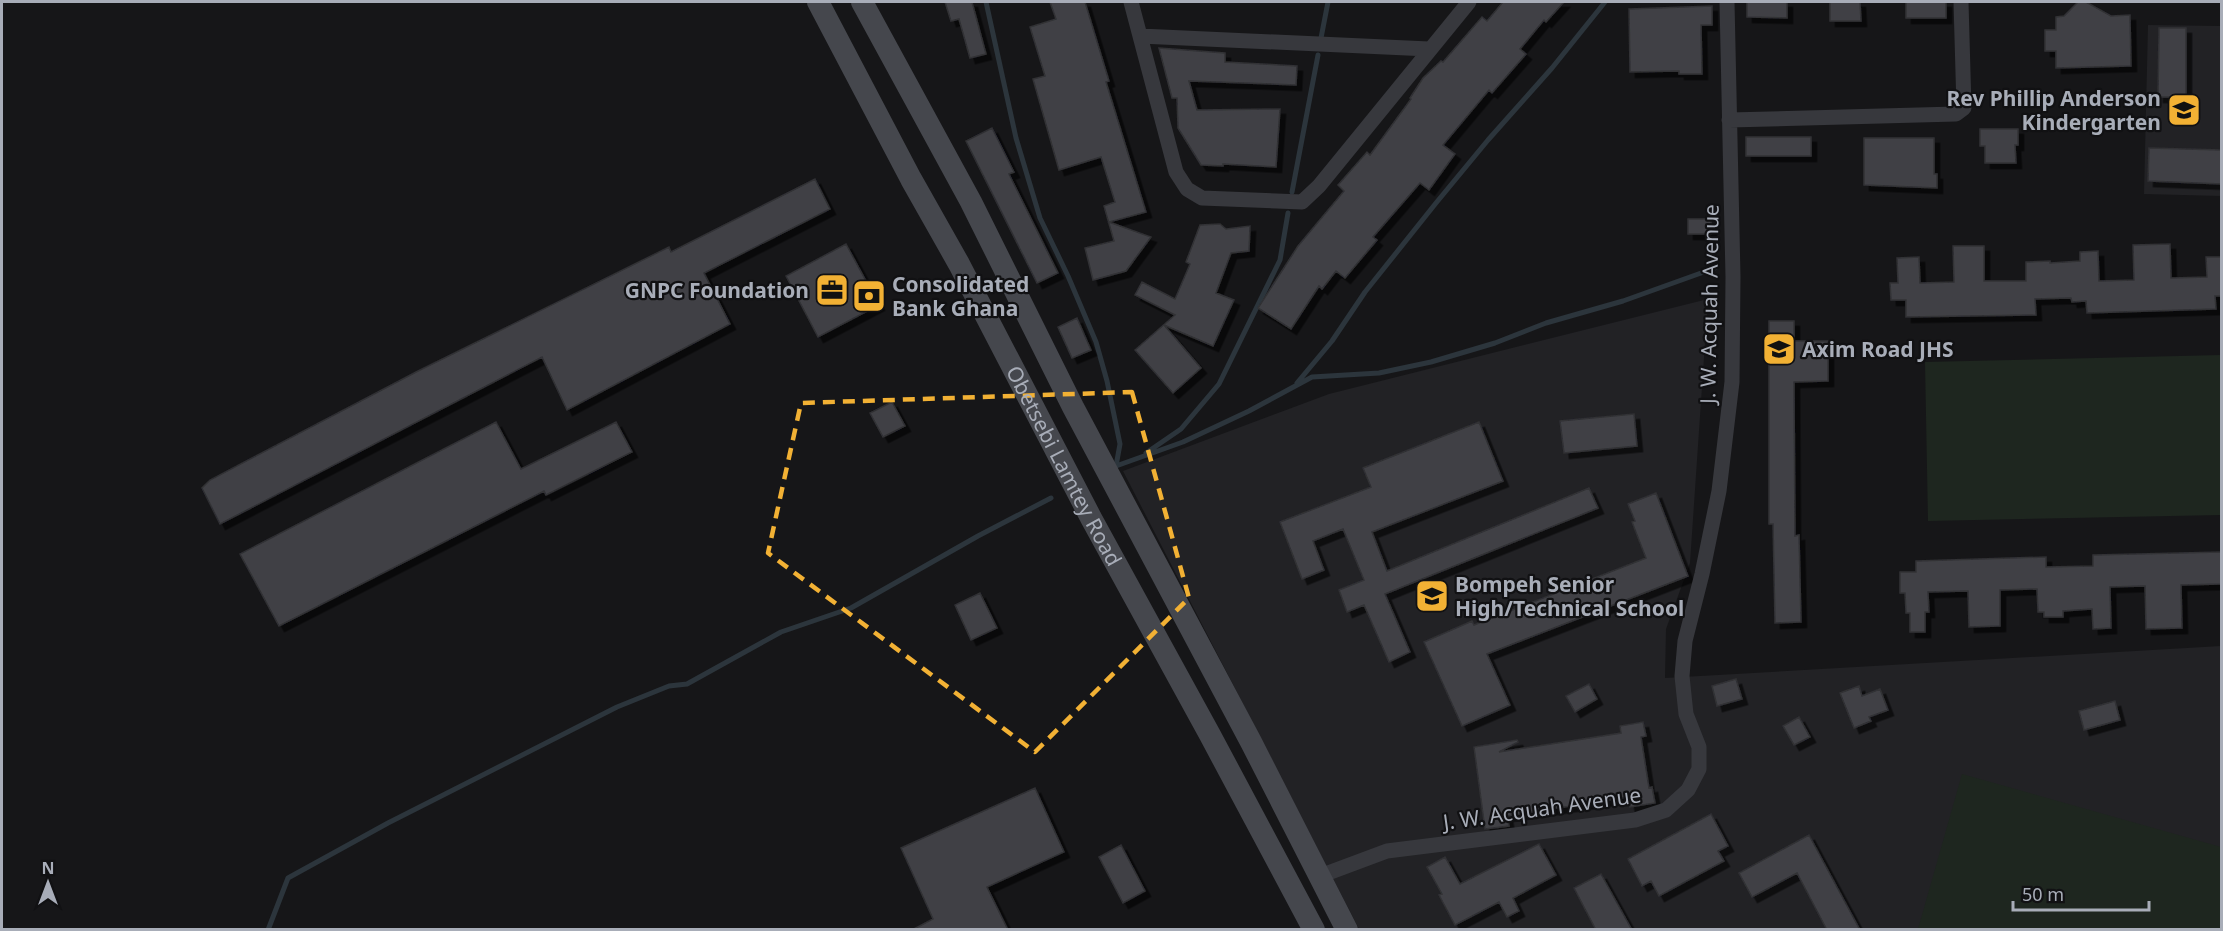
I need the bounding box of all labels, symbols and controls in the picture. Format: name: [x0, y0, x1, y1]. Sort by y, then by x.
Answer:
place label: Rev Phillip Anderson Kindergarten: [1946, 84, 2161, 136]
school or university icon: Rev Phillip Anderson Kindergarten: [2166, 92, 2202, 128]
street label: J. W. Acquah Avenue: [1693, 204, 1725, 406]
place label: Consolidated Bank Ghana: [892, 270, 1029, 322]
office icon: GNPC Foundation: [814, 272, 850, 308]
place label: GNPC Foundation: [625, 276, 809, 304]
bank icon: Consolidated Bank Ghana: [851, 278, 887, 314]
school or university icon: Axim Road JHS: [1761, 331, 1797, 367]
place label: Axim Road JHS: [1802, 335, 1954, 363]
street label: Obetsebi Lamtey Road: [1000, 361, 1129, 571]
place label: Bompeh Senior High/Technical School: [1455, 570, 1684, 622]
school or university icon: Bompeh Senior High/Technical School: [1414, 578, 1450, 614]
street label: J. W. Acquah Avenue: [1439, 780, 1643, 836]
north arrow: [18, 853, 78, 913]
text: N: [41, 857, 55, 879]
scale bar: [2013, 874, 2150, 912]
text: 50 m: [2022, 882, 2064, 906]

